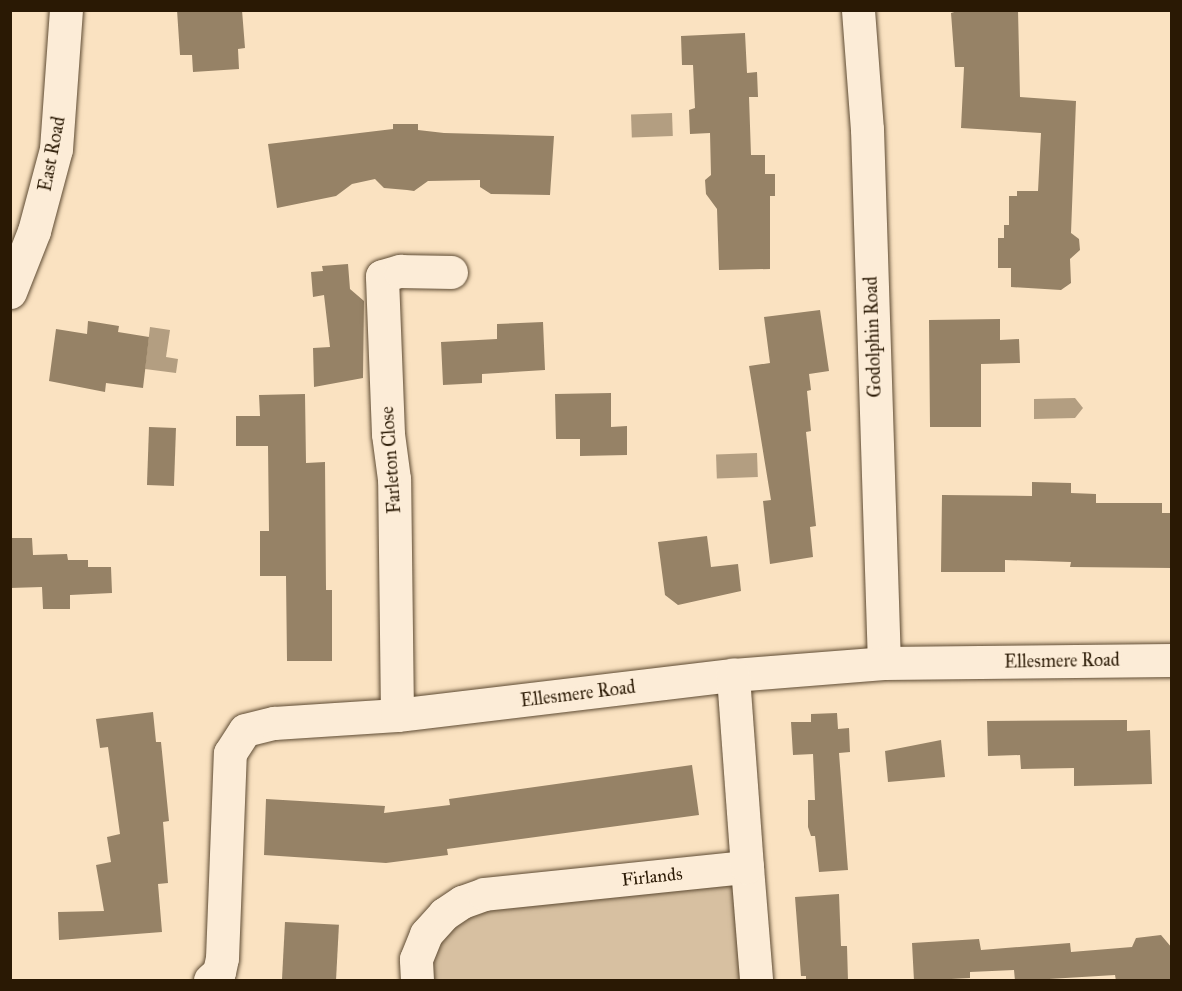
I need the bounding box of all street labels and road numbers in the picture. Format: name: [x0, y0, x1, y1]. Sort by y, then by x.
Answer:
street label: East Road: [34, 115, 70, 193]
street label: Godolphin Road: [860, 276, 886, 398]
street label: Farleton Close: [376, 406, 406, 514]
street label: Ellesmere Road: [1004, 649, 1120, 673]
street label: Ellesmere Road: [519, 676, 637, 712]
street label: Firlands: [620, 863, 684, 891]

